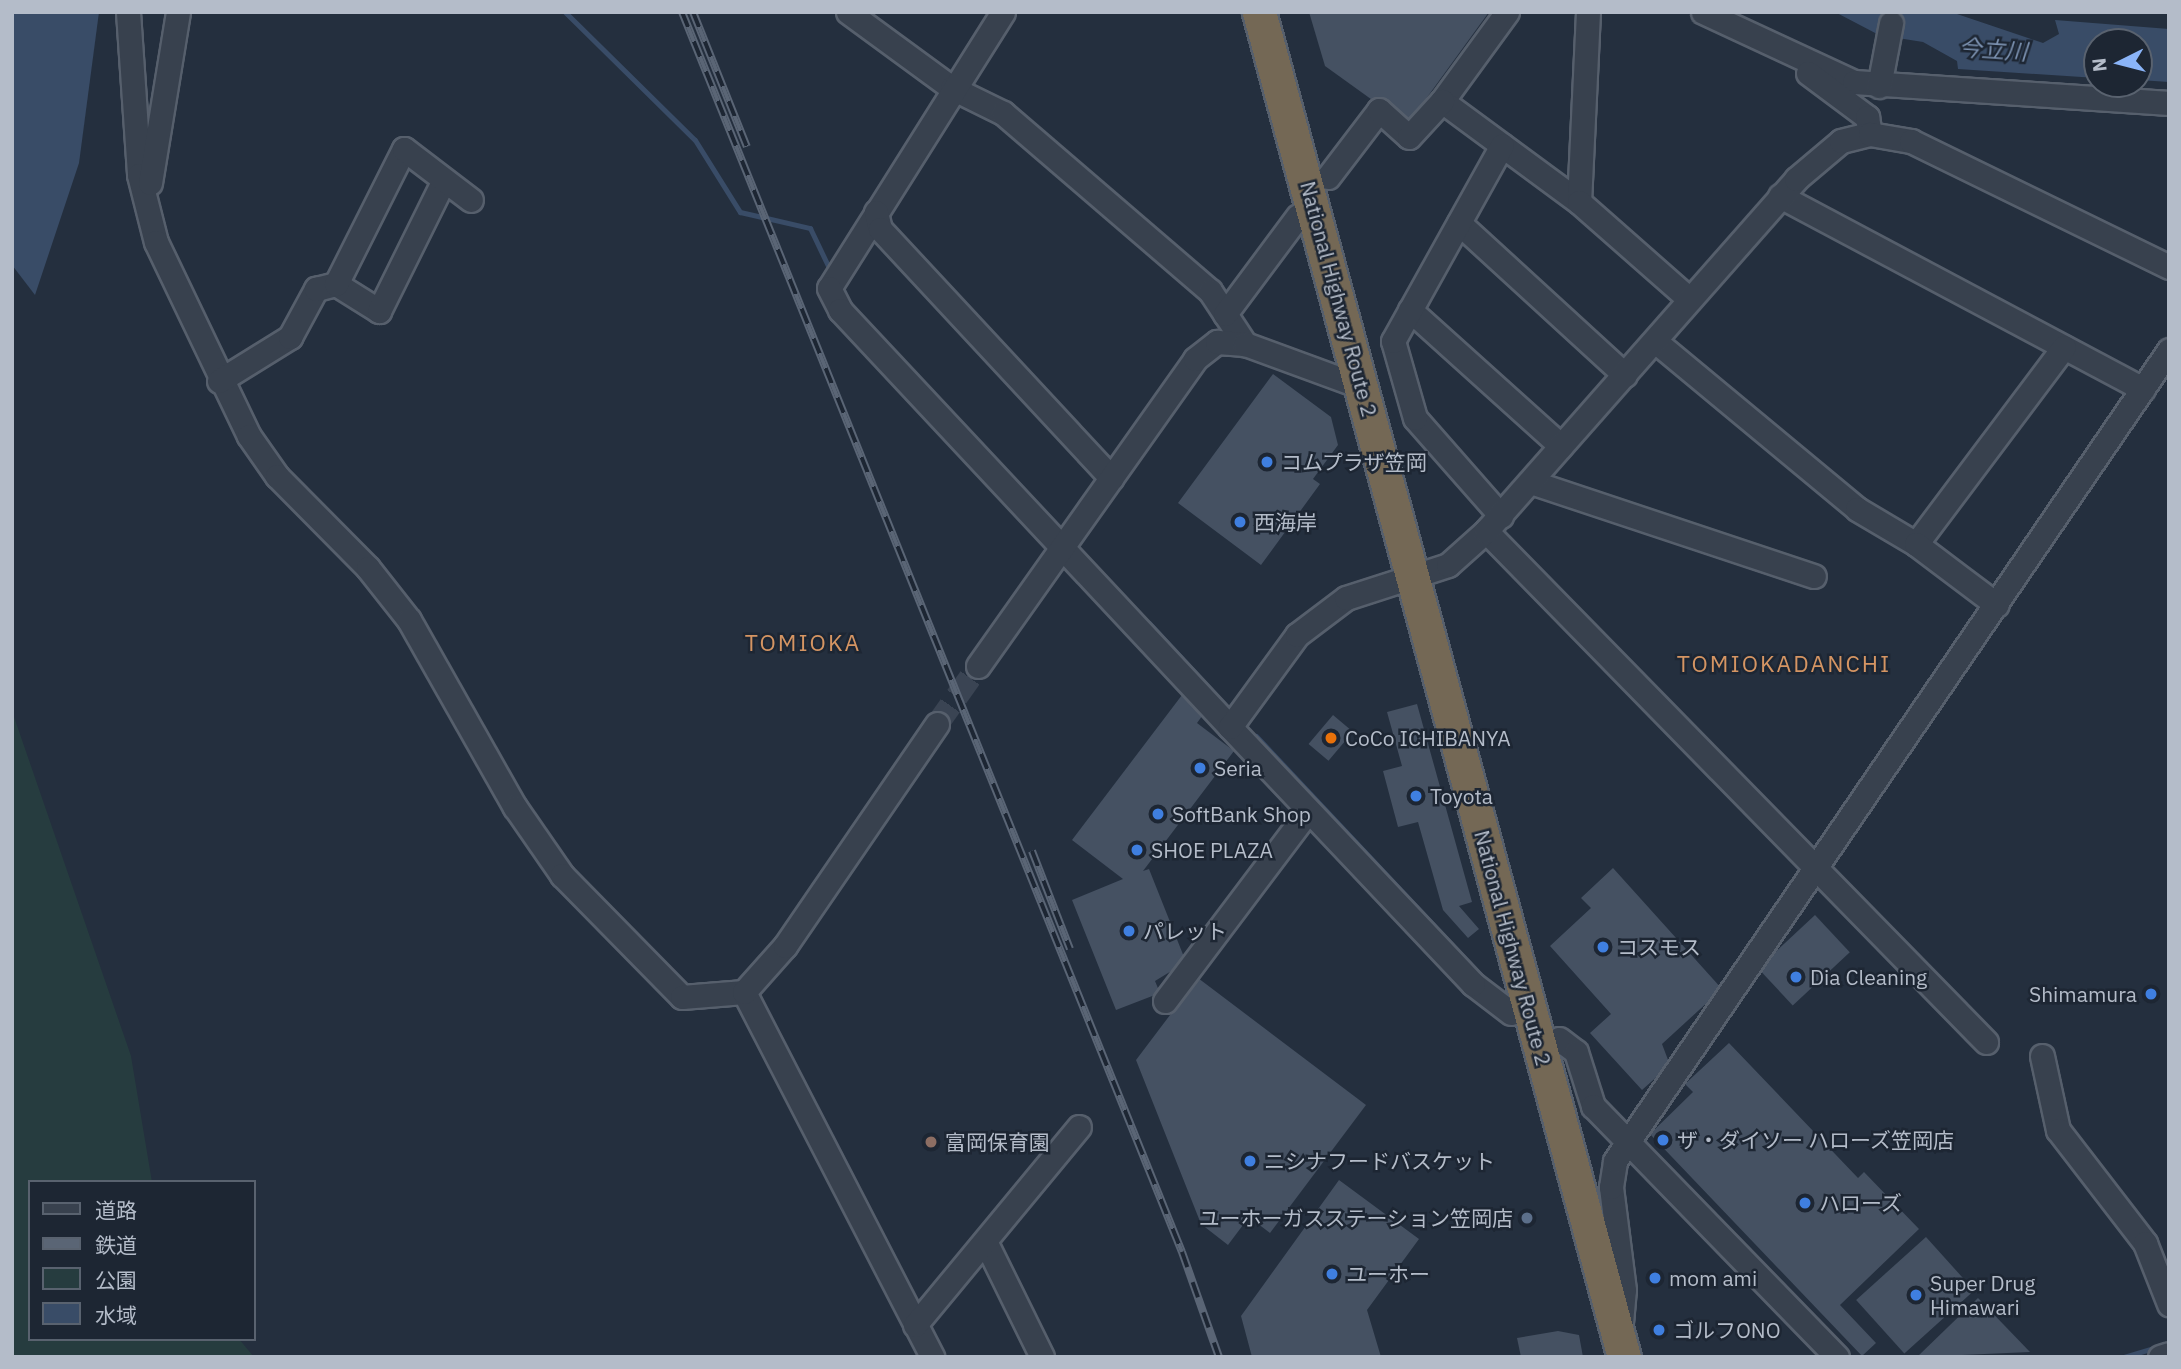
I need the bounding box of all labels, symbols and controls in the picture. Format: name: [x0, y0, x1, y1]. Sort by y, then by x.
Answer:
north arrow: [2083, 28, 2153, 98]
water label: 今立川: [1958, 33, 2028, 65]
text: N: [2086, 57, 2112, 73]
street label: National Highway Route 2: [1295, 178, 1383, 420]
place label: コムプラザ笠岡: [1281, 449, 1428, 475]
marker: コムプラザ笠岡: [1259, 454, 1275, 470]
place label: 西海岸: [1254, 509, 1317, 535]
marker: 西海岸: [1232, 514, 1248, 530]
district label: TOMIOKA: [746, 628, 860, 656]
district label: TOMIOKADANCHI: [1678, 649, 1890, 677]
place label: CoCo ICHIBANYA: [1345, 725, 1511, 751]
marker: CoCo ICHIBANYA: [1323, 730, 1339, 746]
place label: Seria: [1214, 755, 1262, 781]
marker: Seria: [1192, 760, 1208, 776]
place label: Toyota: [1430, 783, 1493, 809]
marker: Toyota: [1408, 788, 1424, 804]
place label: SoftBank Shop: [1172, 801, 1311, 827]
marker: SoftBank Shop: [1150, 806, 1166, 822]
street label: National Highway Route 2: [1469, 827, 1557, 1069]
place label: SHOE PLAZA: [1151, 837, 1273, 863]
marker: SHOE PLAZA: [1129, 842, 1145, 858]
place label: パレット: [1143, 918, 1227, 944]
marker: パレット: [1121, 923, 1137, 939]
place label: コスモス: [1617, 934, 1701, 960]
marker: コスモス: [1595, 939, 1611, 955]
place label: Dia Cleaning: [1810, 964, 1927, 990]
marker: Dia Cleaning: [1788, 969, 1804, 985]
place label: Shimamura: [2029, 981, 2137, 1007]
marker: Shimamura: [2143, 986, 2159, 1002]
place label: ザ・ダイソー ハローズ笠岡店: [1677, 1127, 1955, 1153]
place label: 富岡保育園: [945, 1129, 1050, 1155]
marker: ザ・ダイソー ハローズ笠岡店: [1655, 1132, 1671, 1148]
marker: 富岡保育園: [923, 1134, 939, 1150]
place label: ニシナフードバスケット: [1264, 1148, 1495, 1174]
marker: ニシナフードバスケット: [1242, 1153, 1258, 1169]
legend: [28, 1180, 256, 1341]
place label: ハローズ: [1819, 1190, 1903, 1216]
marker: ハローズ: [1797, 1195, 1813, 1211]
text: 道路: [95, 1196, 137, 1224]
place label: ユーホーガスステーション笠岡店: [1198, 1205, 1513, 1231]
marker: ユーホーガスステーション笠岡店: [1519, 1210, 1535, 1226]
text: 鉄道: [95, 1231, 137, 1259]
place label: ユーホー: [1346, 1261, 1430, 1287]
place label: mom ami: [1669, 1265, 1757, 1291]
text: 公園: [95, 1266, 137, 1294]
marker: ユーホー: [1324, 1266, 1340, 1282]
marker: mom ami: [1647, 1270, 1663, 1286]
place label: Super Drug Himawari: [1930, 1270, 2035, 1320]
marker: Super Drug Himawari: [1908, 1287, 1924, 1303]
text: 水域: [95, 1301, 137, 1329]
place label: ゴルフONO: [1673, 1317, 1781, 1343]
marker: ゴルフONO: [1651, 1322, 1667, 1338]

